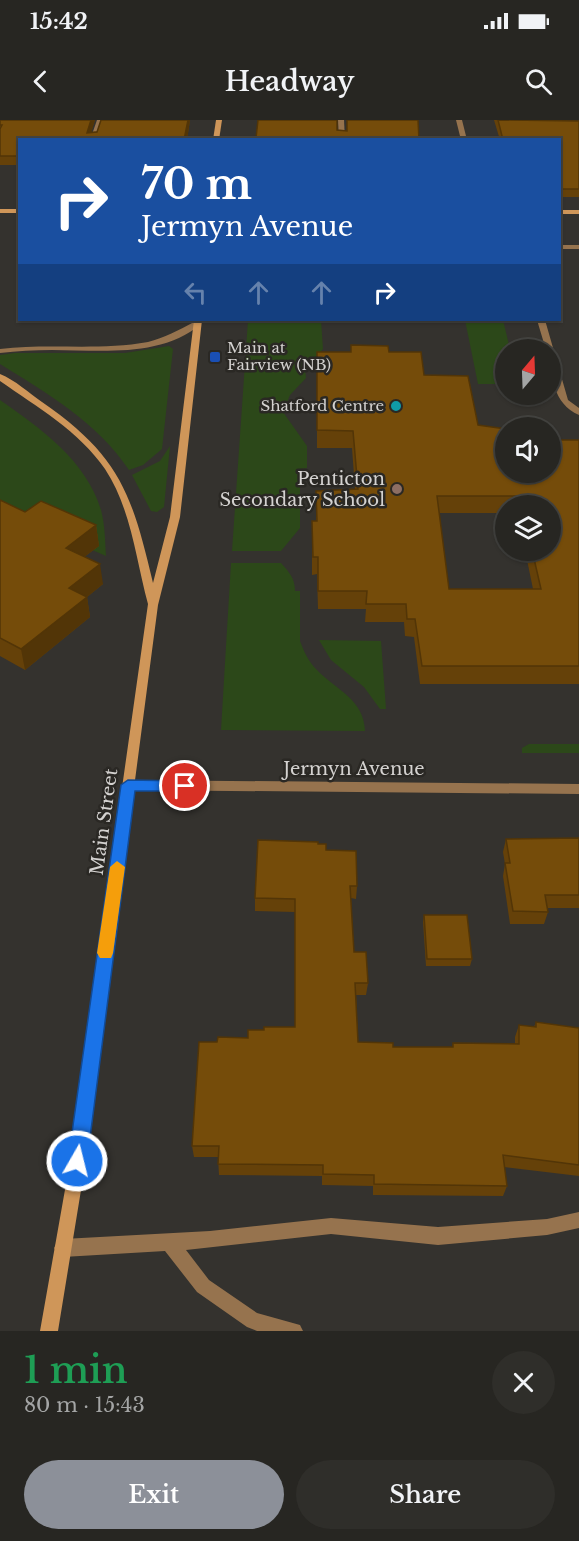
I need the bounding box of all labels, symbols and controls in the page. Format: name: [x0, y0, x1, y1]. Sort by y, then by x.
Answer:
text: 15:42: [30, 8, 88, 35]
icon: back: [24, 65, 57, 98]
text: Headway: [225, 65, 354, 98]
icon: search: [522, 65, 555, 98]
text: 70 m: [141, 158, 252, 210]
icon: right: [42, 162, 120, 240]
text: Jermyn Avenue: [141, 210, 353, 243]
icon: left: [179, 276, 212, 309]
icon: ahead: [242, 276, 275, 309]
icon: ahead: [305, 276, 338, 309]
icon: right: [368, 276, 401, 309]
place label: Main at Fairview (NB): [227, 338, 331, 374]
north arrow: [495, 339, 561, 405]
map controls: [495, 339, 561, 561]
marker: Main at Fairview (NB): [208, 350, 222, 364]
place label: Shatford Centre: [261, 396, 384, 415]
marker: Shatford Centre: [389, 399, 403, 413]
button: sound: [495, 417, 561, 483]
place label: Penticton Secondary School: [219, 468, 385, 511]
marker: Penticton Secondary School: [390, 482, 404, 496]
button: layers: [495, 495, 561, 561]
street label: Jermyn Avenue: [281, 758, 425, 780]
pin: [159, 760, 210, 811]
street label: Main Street: [86, 767, 122, 877]
icon: arrive: [168, 769, 201, 802]
position arrow: [45, 1129, 109, 1193]
text: 1 min: [24, 1348, 128, 1393]
button: close: [492, 1351, 555, 1414]
text: 80 m · 15:43: [24, 1393, 145, 1417]
button: Exit: [24, 1460, 284, 1529]
button: Share: [296, 1460, 555, 1529]

